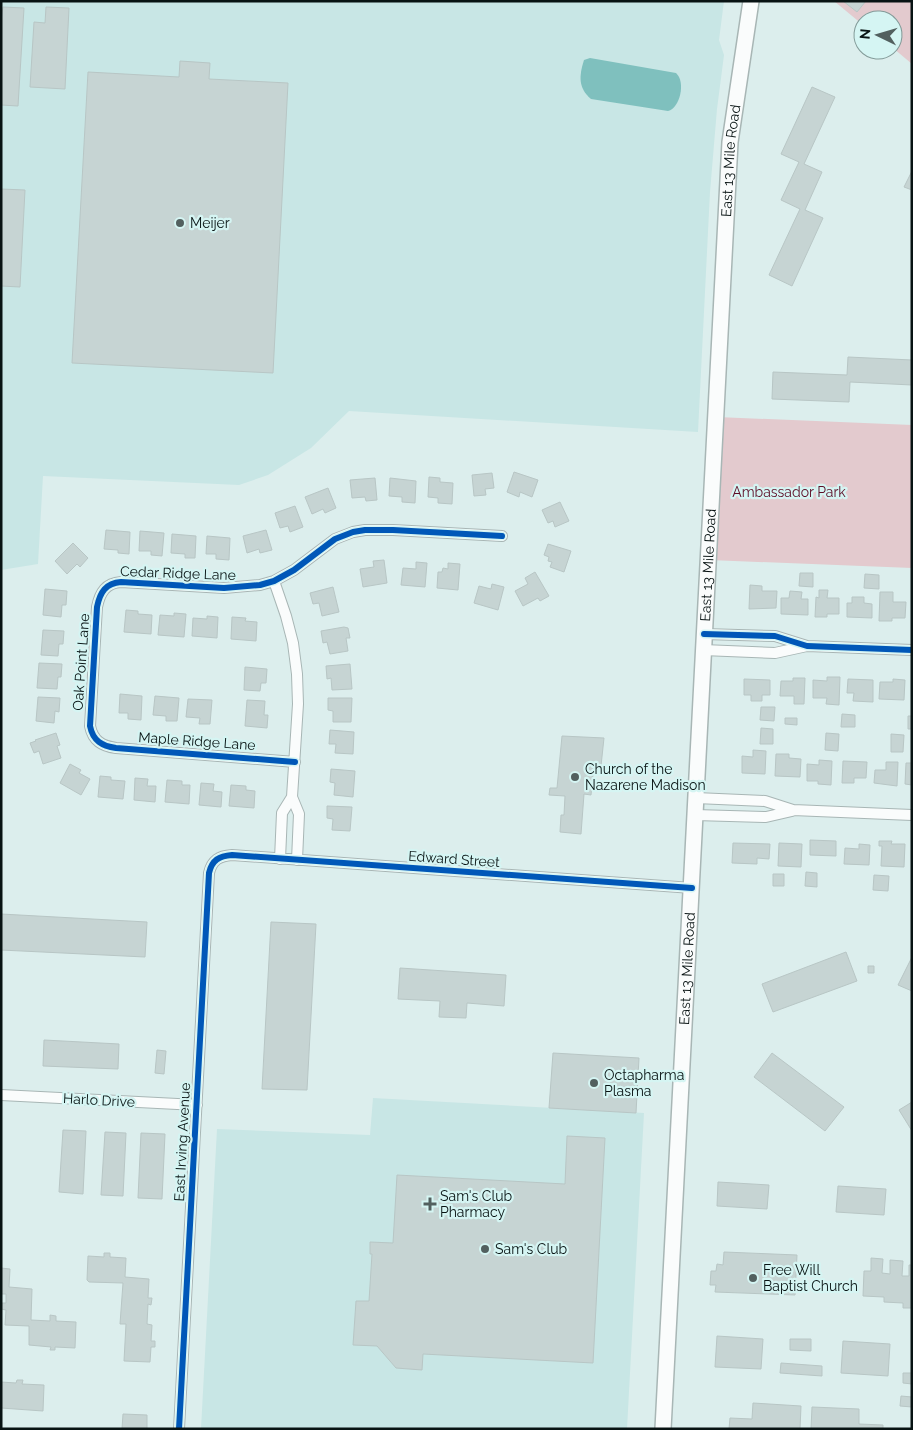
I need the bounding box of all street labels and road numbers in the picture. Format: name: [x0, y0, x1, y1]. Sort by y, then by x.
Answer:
street label: East 13 Mile Road: [718, 104, 743, 217]
street label: East 13 Mile Road: [697, 508, 719, 622]
street label: Cedar Ridge Lane: [120, 563, 236, 583]
street label: Oak Point Lane: [70, 613, 92, 711]
street label: Maple Ridge Lane: [138, 729, 256, 753]
street label: Edward Street: [408, 848, 501, 870]
street label: East 13 Mile Road: [676, 912, 698, 1025]
street label: East Irving Avenue: [171, 1082, 193, 1202]
street label: Harlo Drive: [63, 1090, 135, 1110]

